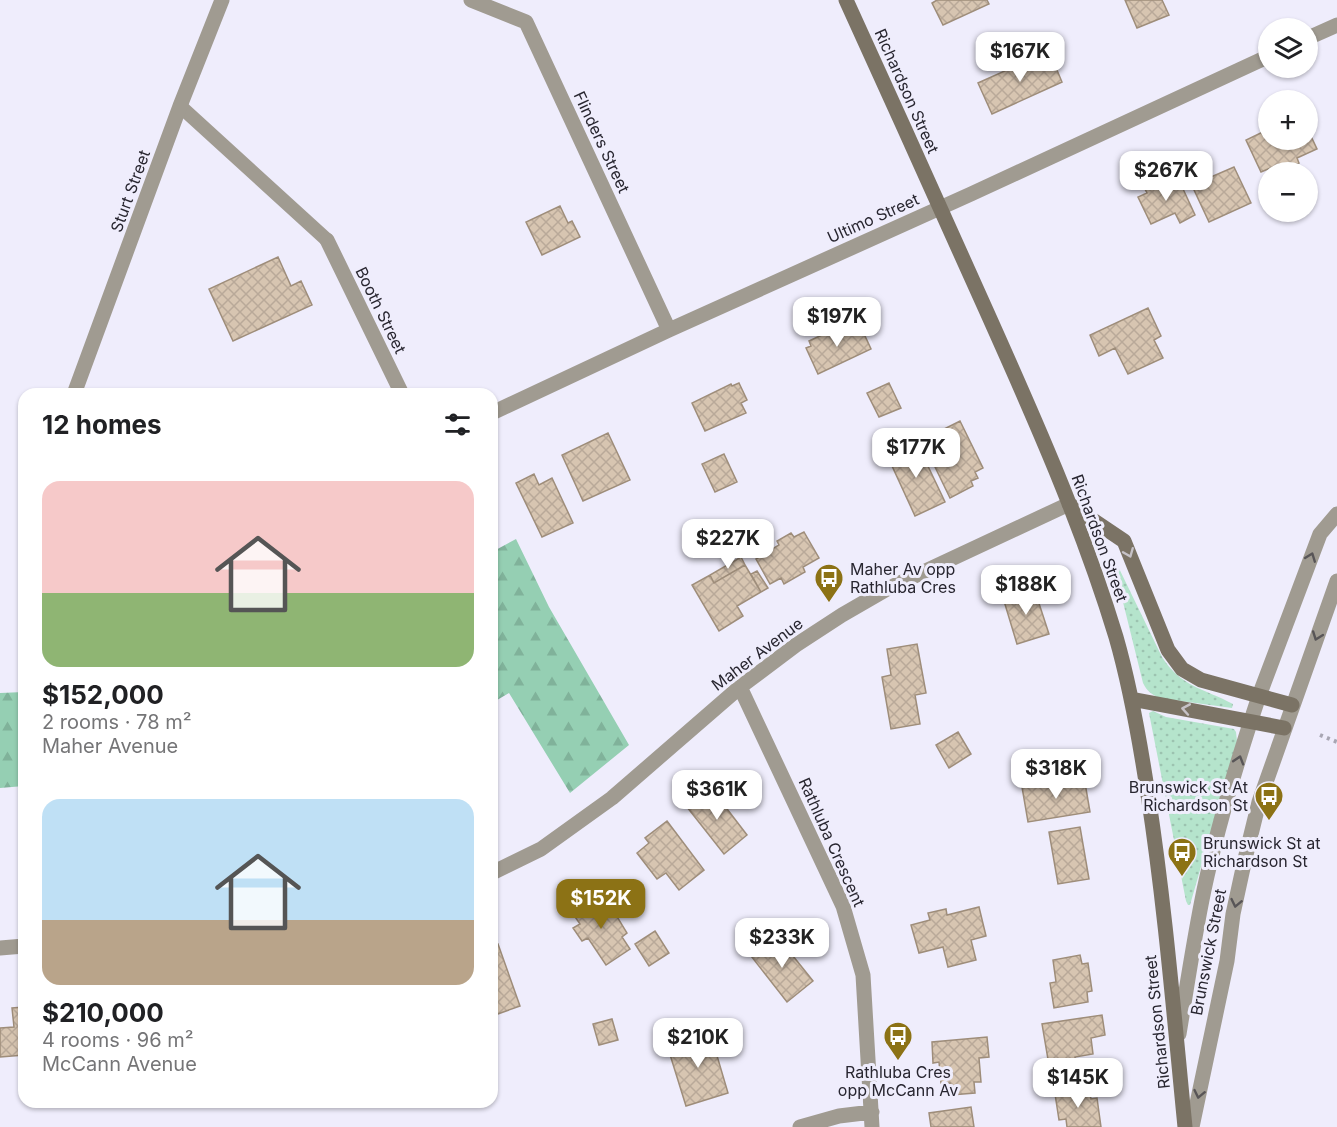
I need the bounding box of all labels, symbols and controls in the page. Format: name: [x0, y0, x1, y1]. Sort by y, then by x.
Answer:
map controls: [1258, 18, 1318, 222]
button: layers: [1258, 18, 1318, 78]
street label: Richardson Street: [871, 26, 943, 156]
pin: $167K: [978, 32, 1062, 83]
text: $167K: [990, 39, 1050, 63]
street label: Flinders Street: [570, 88, 634, 196]
button: +: [1258, 90, 1318, 150]
street label: Sturt Street: [106, 147, 154, 235]
pin: $267K: [1124, 151, 1208, 202]
text: $267K: [1134, 158, 1198, 182]
button: −: [1258, 162, 1318, 222]
street label: Ultimo Street: [824, 189, 922, 247]
street label: Booth Street: [351, 263, 411, 357]
pin: $197K: [795, 297, 879, 348]
text: $197K: [807, 304, 867, 328]
icon: filters: [441, 408, 474, 441]
text: 12 homes: [42, 409, 162, 440]
pin: $177K: [874, 428, 958, 479]
text: $177K: [886, 435, 946, 459]
street label: Richardson Street: [1068, 471, 1132, 605]
pin: $227K: [686, 519, 770, 570]
icon: home: [204, 520, 312, 628]
text: $227K: [696, 526, 760, 550]
one-way arrow: [1122, 547, 1134, 558]
one-way arrow: [1304, 552, 1316, 563]
place label: Maher Av opp Rathluba Cres: [850, 559, 956, 597]
bus stop icon: Maher Av opp Rathluba Cres: [813, 562, 845, 604]
pin: $188K: [984, 565, 1068, 616]
text: $188K: [995, 572, 1057, 596]
street label: Maher Avenue: [707, 613, 807, 695]
one-way arrow: [1312, 630, 1325, 641]
text: $152,000: [42, 679, 164, 710]
one-way arrow: [1181, 703, 1191, 716]
text: 2 rooms · 78 m²: [42, 710, 191, 734]
text: Maher Avenue: [42, 734, 178, 758]
pin: $318K: [1014, 749, 1098, 800]
text: $318K: [1025, 756, 1087, 780]
one-way arrow: [1232, 756, 1244, 766]
pin: $361K: [675, 770, 759, 821]
street label: Rathluba Crescent: [795, 774, 869, 910]
text: $361K: [686, 777, 748, 801]
place label: Brunswick St At Richardson St: [1129, 777, 1248, 815]
bus stop icon: Brunswick St At Richardson St: [1253, 780, 1285, 822]
place label: Brunswick St at Richardson St: [1203, 833, 1320, 871]
bus stop icon: Brunswick St at Richardson St: [1166, 836, 1198, 878]
icon: home: [204, 838, 312, 946]
pin: $152K: [559, 879, 643, 930]
text: $152K: [570, 886, 632, 910]
street label: Brunswick Street: [1186, 887, 1230, 1017]
one-way arrow: [1230, 897, 1243, 907]
pin: $233K: [740, 918, 824, 969]
text: $233K: [749, 925, 815, 949]
street label: Richardson Street: [1140, 954, 1174, 1090]
text: $210,000: [42, 997, 164, 1028]
pin: $210K: [656, 1018, 740, 1069]
bus stop icon: Rathluba Cres opp McCann Av: [882, 1020, 914, 1062]
text: $210K: [667, 1025, 729, 1049]
text: 4 rooms · 96 m²: [42, 1028, 194, 1052]
text: McCann Avenue: [42, 1052, 197, 1076]
pin: $145K: [1036, 1058, 1120, 1109]
place label: Rathluba Cres opp McCann Av: [838, 1062, 958, 1100]
text: $145K: [1047, 1065, 1109, 1089]
one-way arrow: [1193, 1089, 1206, 1099]

